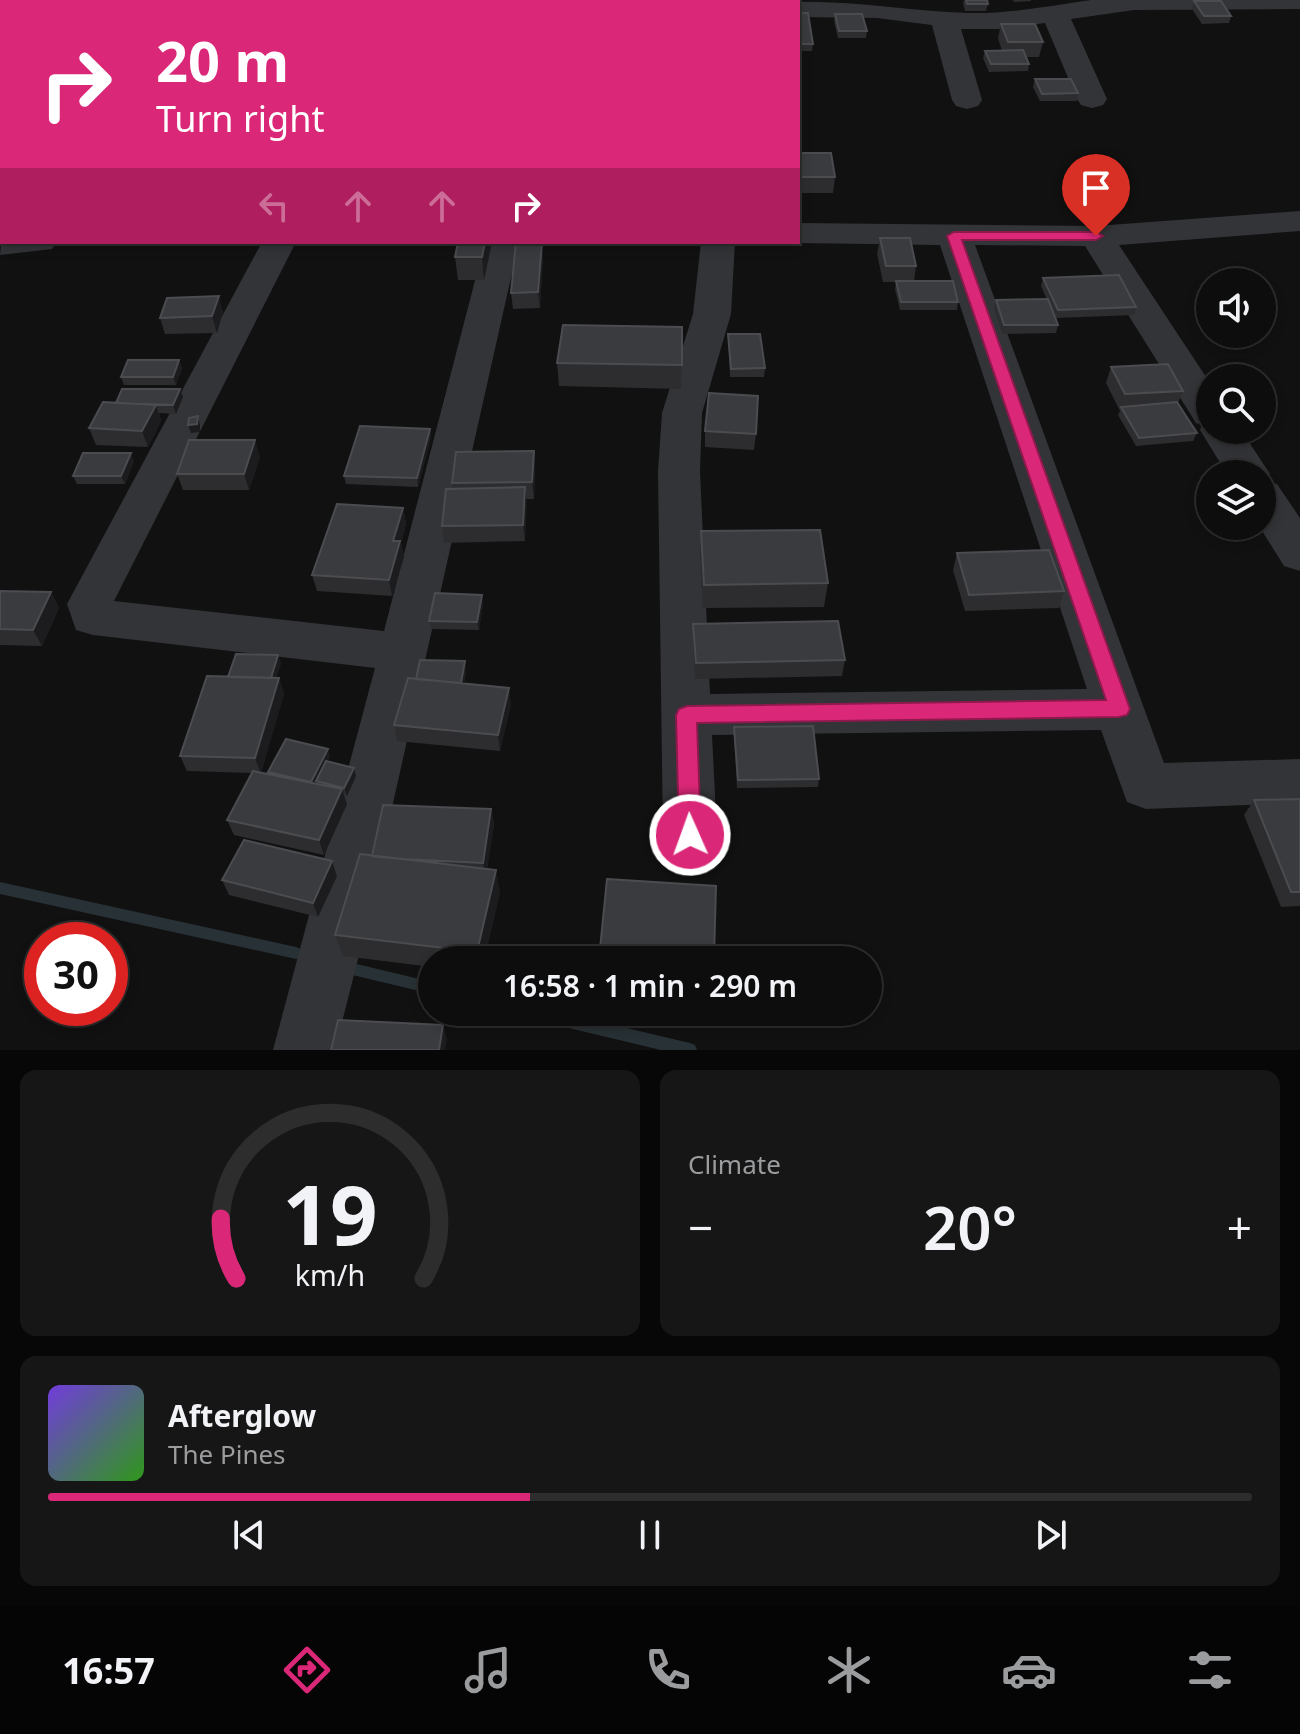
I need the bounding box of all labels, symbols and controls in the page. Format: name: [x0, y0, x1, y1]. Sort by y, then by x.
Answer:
text: 20 m: [156, 22, 289, 98]
icon: right: [24, 32, 128, 136]
text: Turn right: [156, 94, 324, 143]
pin: [1062, 154, 1130, 236]
icon: arrive: [1074, 166, 1118, 210]
icon: left: [252, 184, 296, 228]
icon: ahead: [336, 184, 380, 228]
icon: ahead: [420, 184, 464, 228]
icon: right: [504, 184, 548, 228]
map controls: [1196, 268, 1276, 540]
button: sound: [1196, 268, 1276, 348]
button: search: [1196, 364, 1276, 444]
button: layers: [1196, 460, 1276, 540]
position arrow: [648, 793, 732, 877]
speed limit sign: 30: [24, 922, 128, 1026]
text: 16:58 · 1 min · 290 m: [503, 965, 797, 1006]
text: Climate: [688, 1146, 781, 1182]
text: 19: [282, 1156, 378, 1269]
text: 20°: [923, 1186, 1017, 1268]
text: −: [688, 1197, 713, 1257]
text: +: [1227, 1197, 1252, 1257]
text: km/h: [295, 1255, 365, 1294]
text: Afterglow: [168, 1395, 316, 1436]
text: The Pines: [168, 1436, 286, 1472]
icon: previous: [227, 1513, 271, 1557]
icon: pause: [628, 1513, 672, 1557]
icon: next: [1029, 1513, 1073, 1557]
icon: directions: [279, 1642, 335, 1698]
icon: music: [460, 1642, 516, 1698]
icon: phone: [640, 1642, 696, 1698]
icon: climate: [821, 1642, 877, 1698]
icon: car: [1001, 1642, 1057, 1698]
icon: filters: [1182, 1642, 1238, 1698]
text: 16:57: [62, 1646, 155, 1695]

